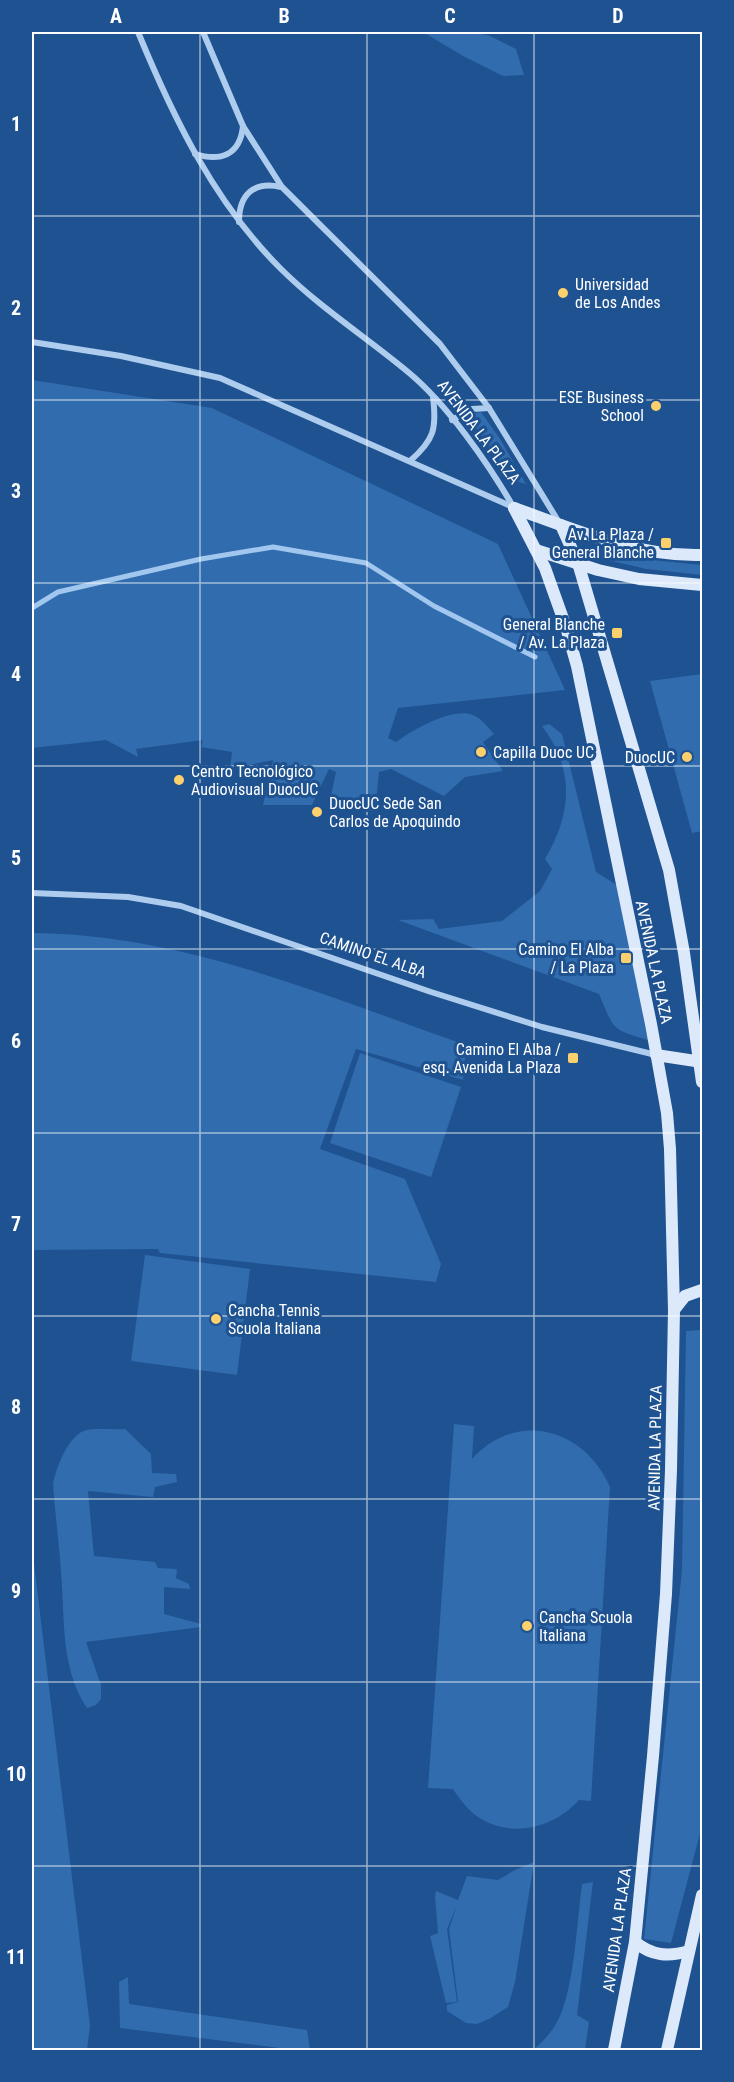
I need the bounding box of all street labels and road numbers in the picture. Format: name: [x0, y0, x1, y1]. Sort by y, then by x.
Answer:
street label: AVENIDA LA PLAZA: [434, 376, 524, 488]
street label: AVENIDA LA PLAZA: [632, 899, 676, 1025]
street label: CAMINO EL ALBA: [317, 928, 429, 982]
street label: AVENIDA LA PLAZA: [644, 1385, 666, 1511]
street label: AVENIDA LA PLAZA: [599, 1867, 635, 1993]

